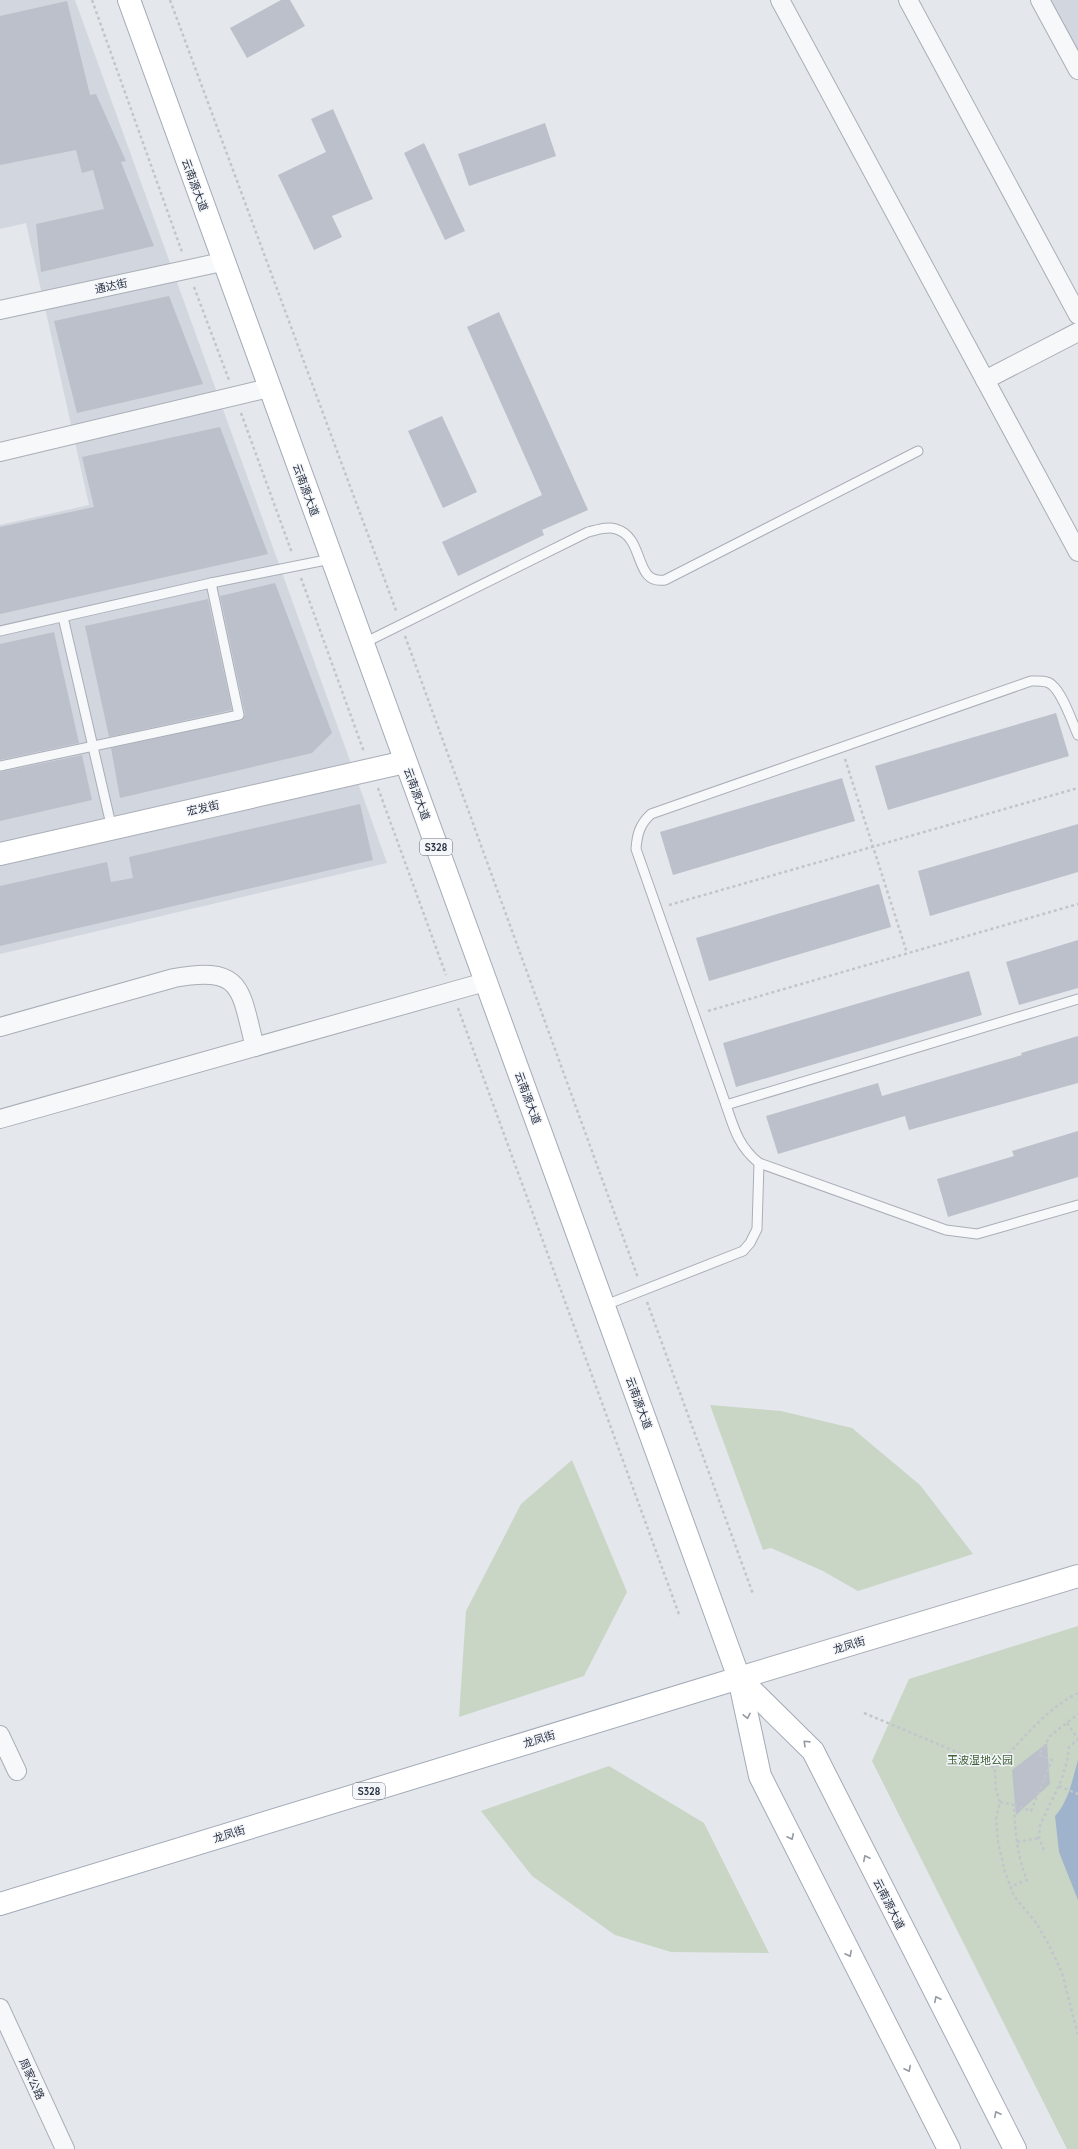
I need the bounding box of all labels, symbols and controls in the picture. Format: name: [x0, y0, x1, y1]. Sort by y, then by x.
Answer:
street label: 云南源大道: [179, 157, 211, 213]
street label: 通达街: [93, 276, 129, 296]
street label: 云南源大道: [290, 462, 322, 518]
street label: 云南源大道: [401, 766, 433, 822]
street label: 宏发街: [185, 797, 221, 819]
road number: S328: [420, 839, 452, 855]
street label: 云南源大道: [512, 1070, 544, 1126]
street label: 云南源大道: [623, 1375, 655, 1431]
street label: 龙凤街: [831, 1633, 867, 1657]
one-way arrow: [743, 1713, 751, 1719]
street label: 龙凤街: [521, 1727, 557, 1751]
one-way arrow: [803, 1741, 811, 1748]
park label: 玉波湿地公园: [947, 1753, 1013, 1767]
road number: S328: [353, 1783, 385, 1799]
street label: 龙凤街: [211, 1822, 247, 1846]
one-way arrow: [786, 1833, 793, 1841]
one-way arrow: [863, 1855, 871, 1862]
street label: 云南源大道: [870, 1876, 908, 1932]
one-way arrow: [844, 1949, 852, 1957]
one-way arrow: [935, 1996, 942, 2003]
street label: 周家公路: [16, 2056, 48, 2102]
one-way arrow: [903, 2065, 911, 2073]
one-way arrow: [994, 2111, 1002, 2119]

